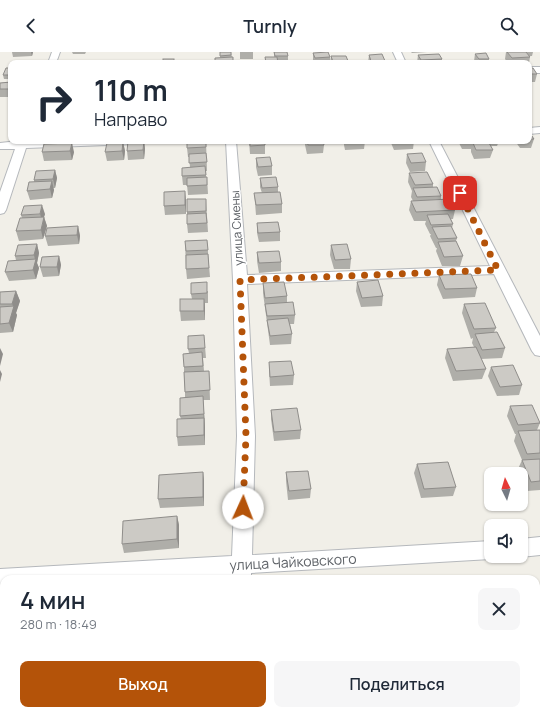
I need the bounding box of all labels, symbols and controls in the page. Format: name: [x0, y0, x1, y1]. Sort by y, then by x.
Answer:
text: Turnly: [243, 14, 297, 38]
icon: back: [20, 15, 42, 37]
icon: search: [498, 15, 520, 37]
text: 110 m: [94, 71, 168, 109]
icon: right: [28, 76, 80, 128]
text: Направо: [94, 107, 168, 131]
pin: [443, 176, 477, 210]
icon: arrive: [449, 182, 471, 204]
street label: улица Смены: [226, 190, 247, 266]
north arrow: [484, 467, 528, 511]
map controls: [484, 467, 528, 563]
position arrow: [222, 487, 264, 529]
button: sound: [484, 519, 528, 563]
street label: улица Чайковского: [229, 549, 357, 574]
text: 4 мин: [20, 583, 85, 616]
button: close: [478, 588, 520, 630]
text: 280 m · 18:49: [20, 615, 97, 633]
button: Выход: [20, 661, 266, 707]
button: Поделиться: [274, 661, 520, 707]

